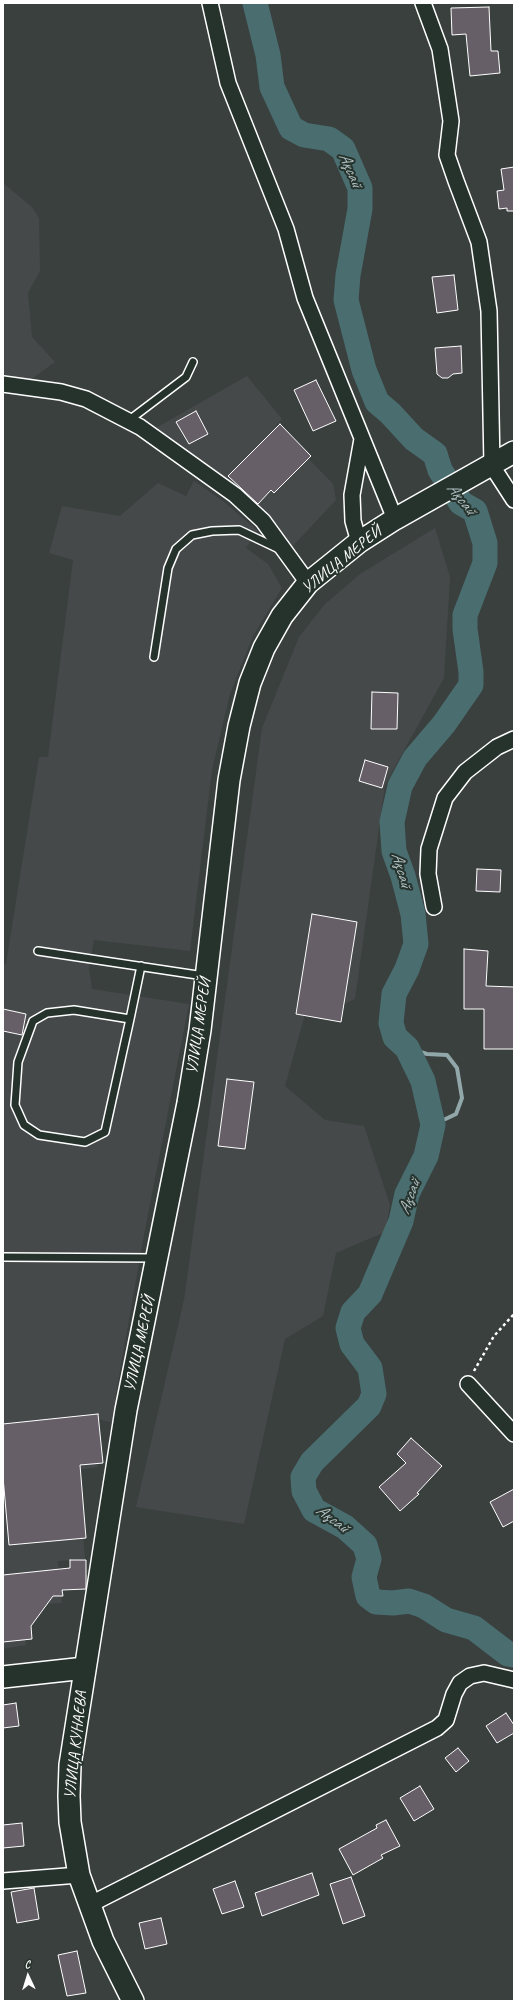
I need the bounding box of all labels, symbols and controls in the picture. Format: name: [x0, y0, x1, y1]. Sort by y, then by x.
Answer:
water label: Ақсай: [333, 150, 367, 190]
water label: Ақсай: [442, 479, 480, 519]
street label: УЛИЦА МЕРЕЙ: [298, 522, 386, 598]
water label: Ақсай: [386, 850, 416, 890]
street label: УЛИЦА МЕРЕЙ: [183, 977, 215, 1075]
water label: Ақсай: [394, 1177, 426, 1217]
street label: УЛИЦА МЕРЕЙ: [121, 1295, 159, 1393]
water label: Ақсай: [312, 1500, 352, 1538]
street label: УЛИЦА КУНАЕВА: [61, 1690, 91, 1800]
north arrow: [8, 1956, 48, 1996]
text: С: [24, 1957, 30, 1971]

